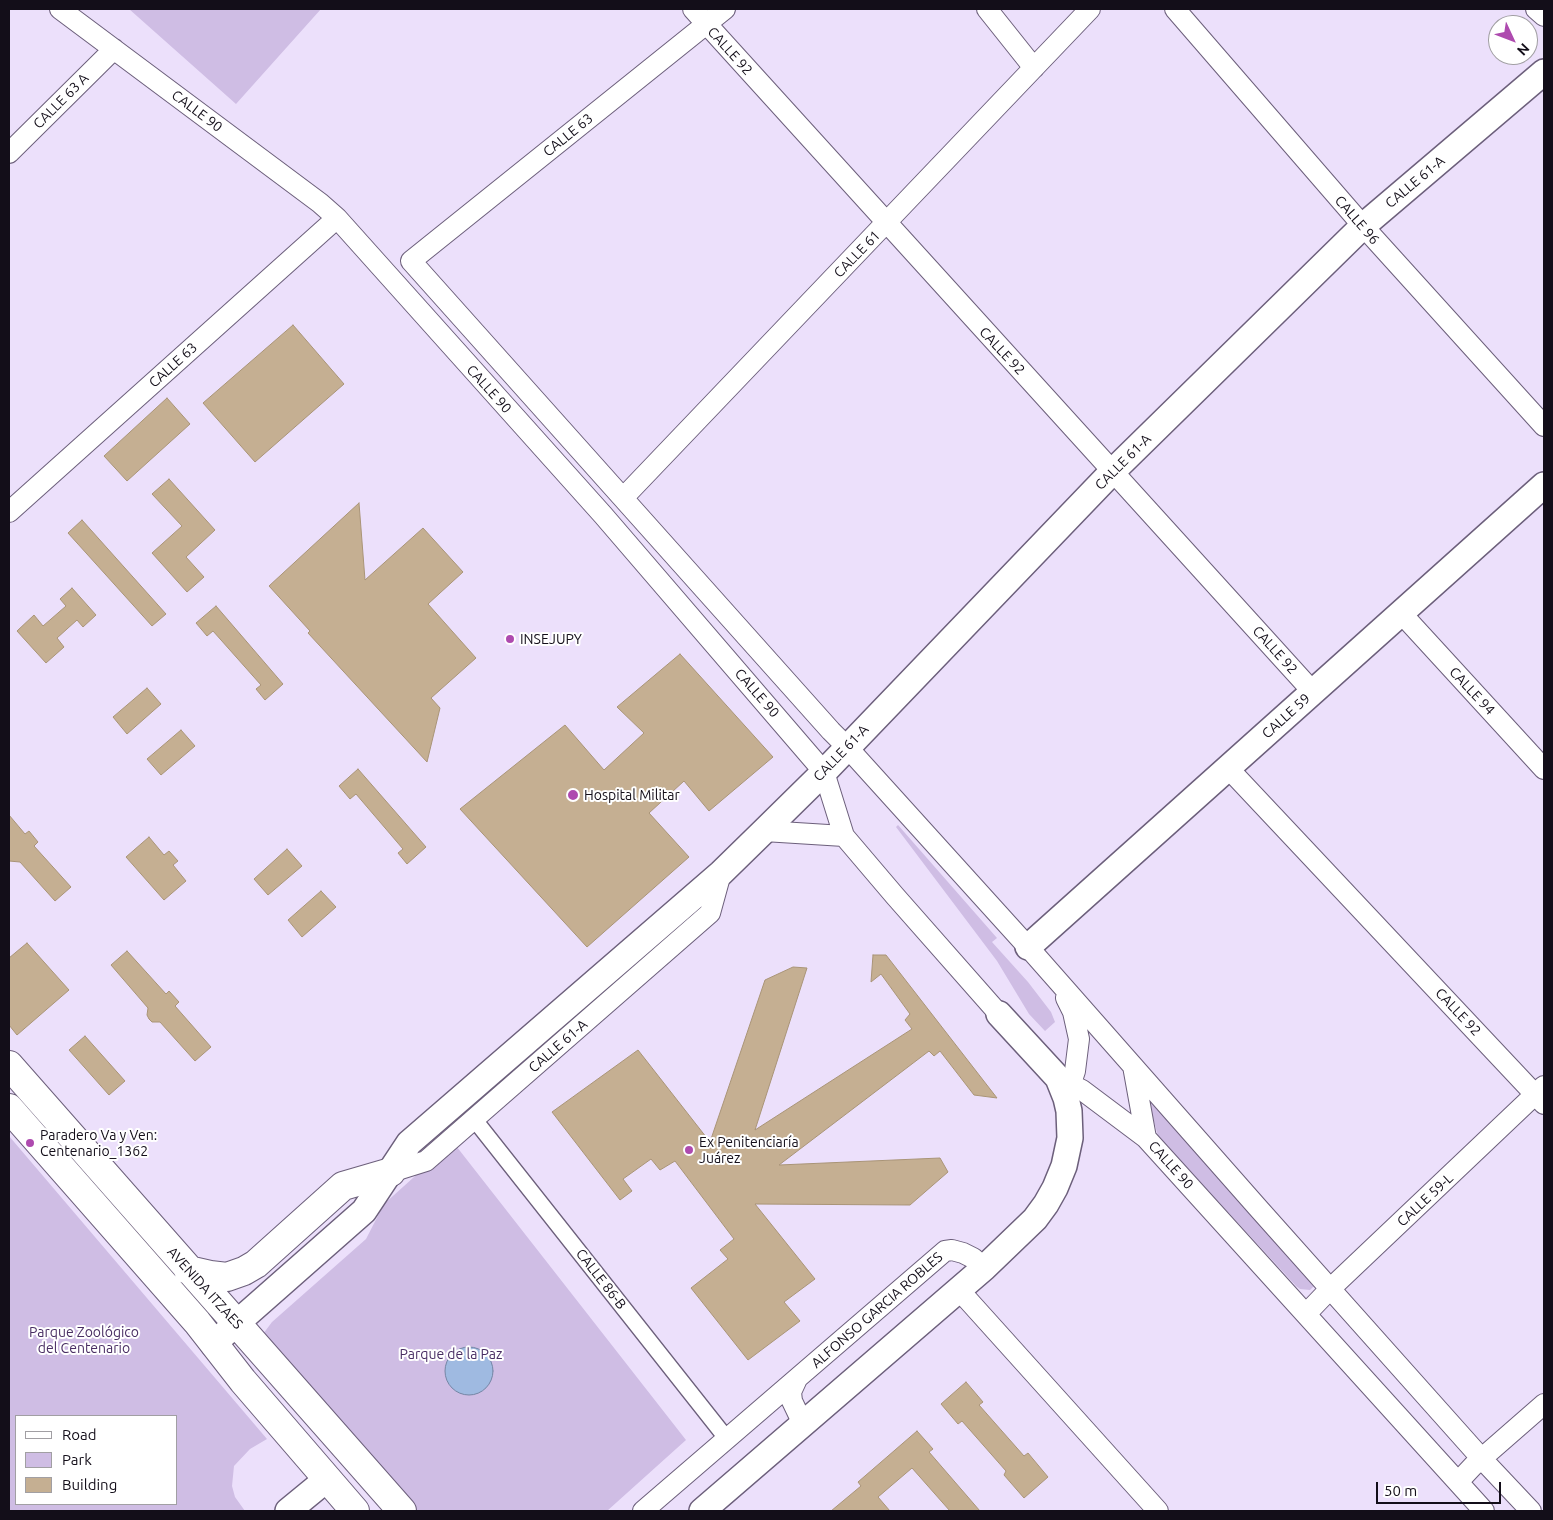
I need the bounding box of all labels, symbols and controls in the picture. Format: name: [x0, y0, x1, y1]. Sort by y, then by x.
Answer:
north arrow: [1488, 15, 1538, 65]
street label: CALLE 92: [704, 23, 756, 79]
text: N: [1514, 40, 1533, 59]
street label: CALLE 63 A: [30, 70, 92, 132]
street label: CALLE 90: [168, 87, 226, 135]
street label: CALLE 63: [540, 110, 596, 160]
street label: CALLE 61-A: [1382, 152, 1448, 212]
street label: CALLE 96: [1331, 192, 1383, 248]
street label: CALLE 61: [830, 227, 884, 281]
street label: CALLE 92: [976, 324, 1028, 378]
street label: CALLE 63: [145, 339, 201, 391]
street label: CALLE 90: [463, 361, 515, 417]
street label: CALLE 61-A: [1092, 431, 1154, 493]
street label: CALLE 92: [1249, 622, 1301, 678]
place label: INSEJUPY: [520, 631, 582, 647]
marker: INSEJUPY: [504, 633, 516, 645]
street label: CALLE 94: [1446, 664, 1498, 718]
street label: CALLE 90: [731, 665, 783, 721]
street label: CALLE 59: [1258, 690, 1314, 742]
street label: CALLE 61-A: [810, 721, 872, 785]
place label: Hospital Militar: [584, 787, 680, 803]
marker: Hospital Militar: [566, 788, 580, 802]
street label: CALLE 92: [1432, 985, 1484, 1039]
street label: CALLE 61-A: [525, 1016, 591, 1076]
place label: Paradero Va y Ven: Centenario_1362: [40, 1127, 157, 1160]
place label: Ex Penitenciaría Juárez: [699, 1134, 799, 1166]
marker: Paradero Va y Ven: Centenario_1362: [24, 1137, 36, 1149]
street label: CALLE 90: [1145, 1137, 1197, 1193]
marker: Ex Penitenciaría Juárez: [683, 1144, 695, 1156]
street label: CALLE 59-L: [1394, 1170, 1456, 1230]
street label: AVENIDA ITZAES: [164, 1244, 246, 1332]
street label: CALLE 86-B: [572, 1245, 630, 1313]
street label: ALFONSO GARCIA ROBLES: [808, 1249, 946, 1371]
park label: Parque Zoológico del Centenario: [29, 1324, 139, 1356]
park label: Parque de la Paz: [400, 1346, 502, 1362]
legend: [15, 1415, 178, 1505]
text: Road: [62, 1426, 97, 1443]
text: Park: [62, 1451, 92, 1468]
scale bar: [1378, 1472, 1503, 1504]
text: Building: [62, 1476, 117, 1493]
text: 50 m: [1384, 1482, 1417, 1499]

